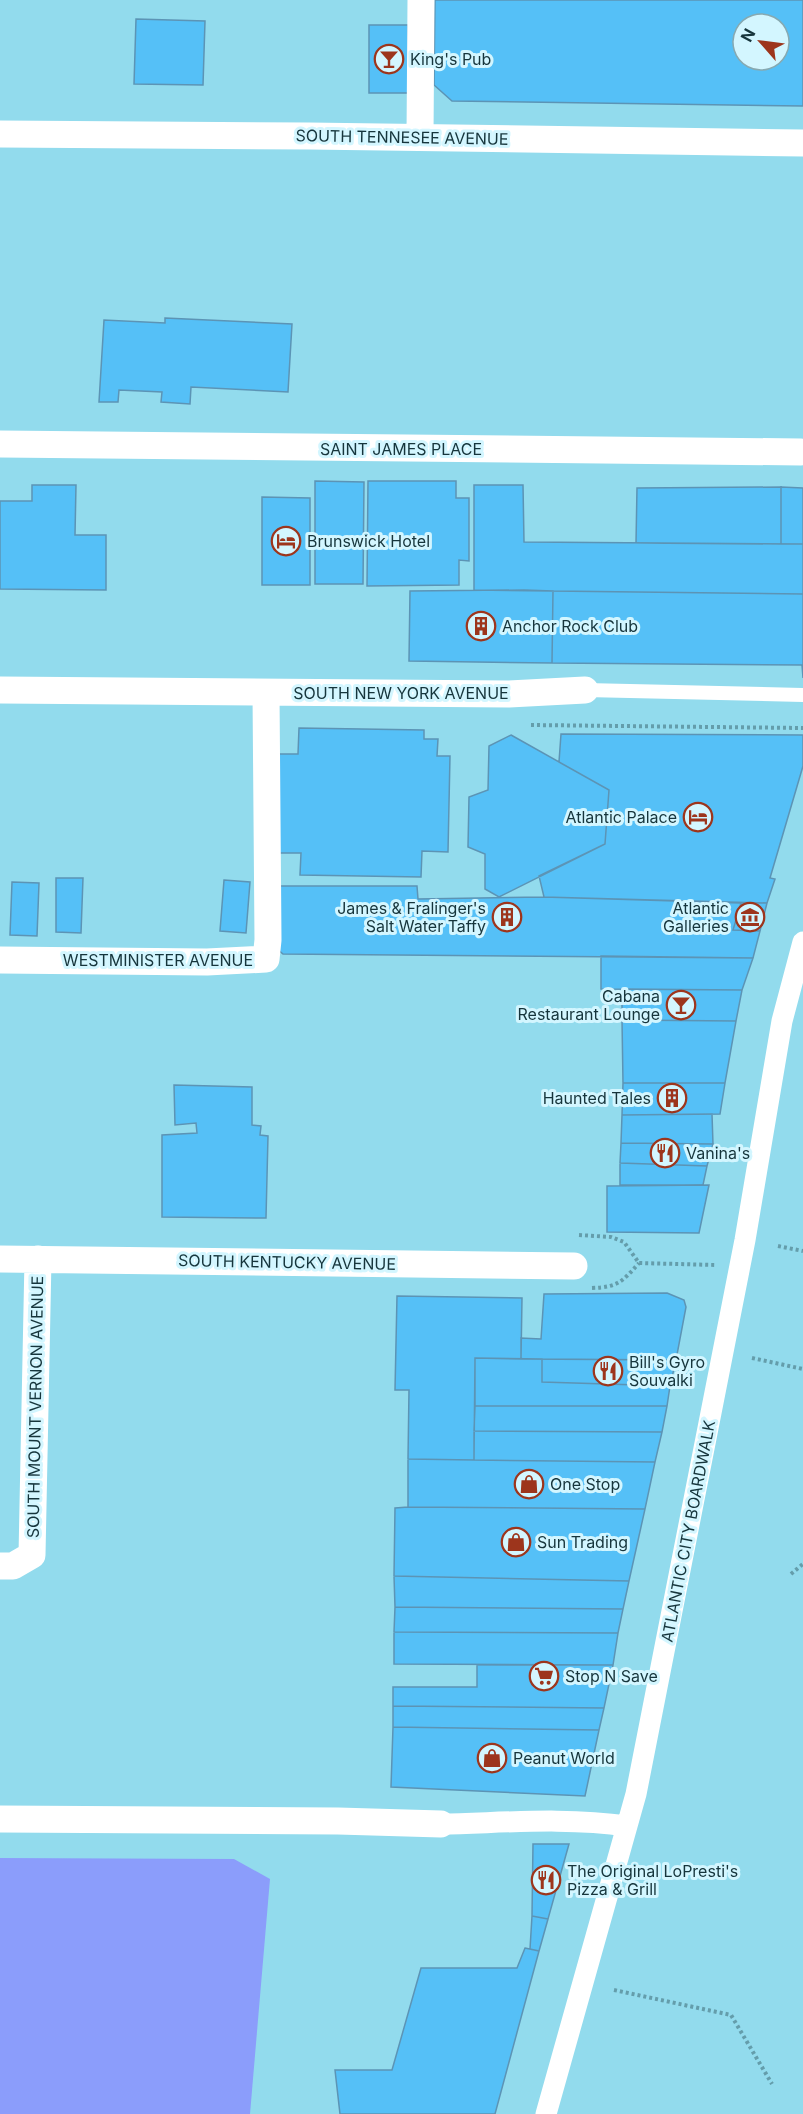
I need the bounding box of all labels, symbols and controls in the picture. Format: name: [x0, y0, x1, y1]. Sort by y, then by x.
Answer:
north arrow: [731, 12, 791, 72]
text: N: [736, 25, 759, 45]
bar icon: King's Pub: [373, 43, 405, 75]
place label: King's Pub: [410, 49, 491, 69]
street label: SOUTH TENNESEE AVENUE: [295, 125, 509, 149]
street label: SAINT JAMES PLACE: [320, 439, 482, 459]
hotel icon: Brunswick Hotel: [270, 525, 302, 557]
place label: Brunswick Hotel: [307, 531, 430, 551]
building icon: Anchor Rock Club: [465, 610, 497, 642]
place label: Anchor Rock Club: [502, 616, 638, 636]
street label: SOUTH NEW YORK AVENUE: [293, 683, 509, 703]
hotel icon: Atlantic Palace: [682, 801, 714, 833]
place label: Atlantic Palace: [565, 807, 677, 827]
place label: James & Fralinger's Salt Water Taffy: [337, 898, 486, 936]
place label: Atlantic Galleries: [663, 898, 729, 936]
building icon: James & Fralinger's Salt Water Taffy: [491, 901, 523, 933]
museum icon: Atlantic Galleries: [734, 901, 766, 933]
street label: WESTMINISTER AVENUE: [63, 950, 253, 970]
place label: Cabana Restaurant Lounge: [518, 986, 660, 1024]
bar icon: Cabana Restaurant Lounge: [665, 989, 697, 1021]
building icon: Haunted Tales: [656, 1082, 688, 1114]
place label: Haunted Tales: [543, 1088, 651, 1108]
restaurant icon: Vanina's: [649, 1137, 681, 1169]
place label: Vanina's: [686, 1143, 750, 1163]
street label: SOUTH KENTUCKY AVENUE: [178, 1250, 396, 1274]
street label: SOUTH MOUNT VERNON AVENUE: [23, 1276, 47, 1538]
place label: Bill's Gyro Souvalki: [629, 1352, 705, 1390]
restaurant icon: Bill's Gyro Souvalki: [592, 1355, 624, 1387]
street label: ATLANTIC CITY BOARDWALK: [657, 1418, 719, 1644]
shop icon: One Stop: [513, 1468, 545, 1500]
place label: One Stop: [550, 1474, 620, 1494]
shop icon: Sun Trading: [500, 1526, 532, 1558]
place label: Sun Trading: [537, 1532, 628, 1552]
supermarket icon: Stop N Save: [528, 1660, 560, 1692]
place label: Stop N Save: [565, 1666, 658, 1686]
shop icon: Peanut World: [476, 1742, 508, 1774]
place label: Peanut World: [513, 1748, 615, 1768]
place label: The Original LoPresti's Pizza & Grill: [567, 1861, 738, 1899]
restaurant icon: The Original LoPresti's Pizza & Grill: [530, 1864, 562, 1896]

